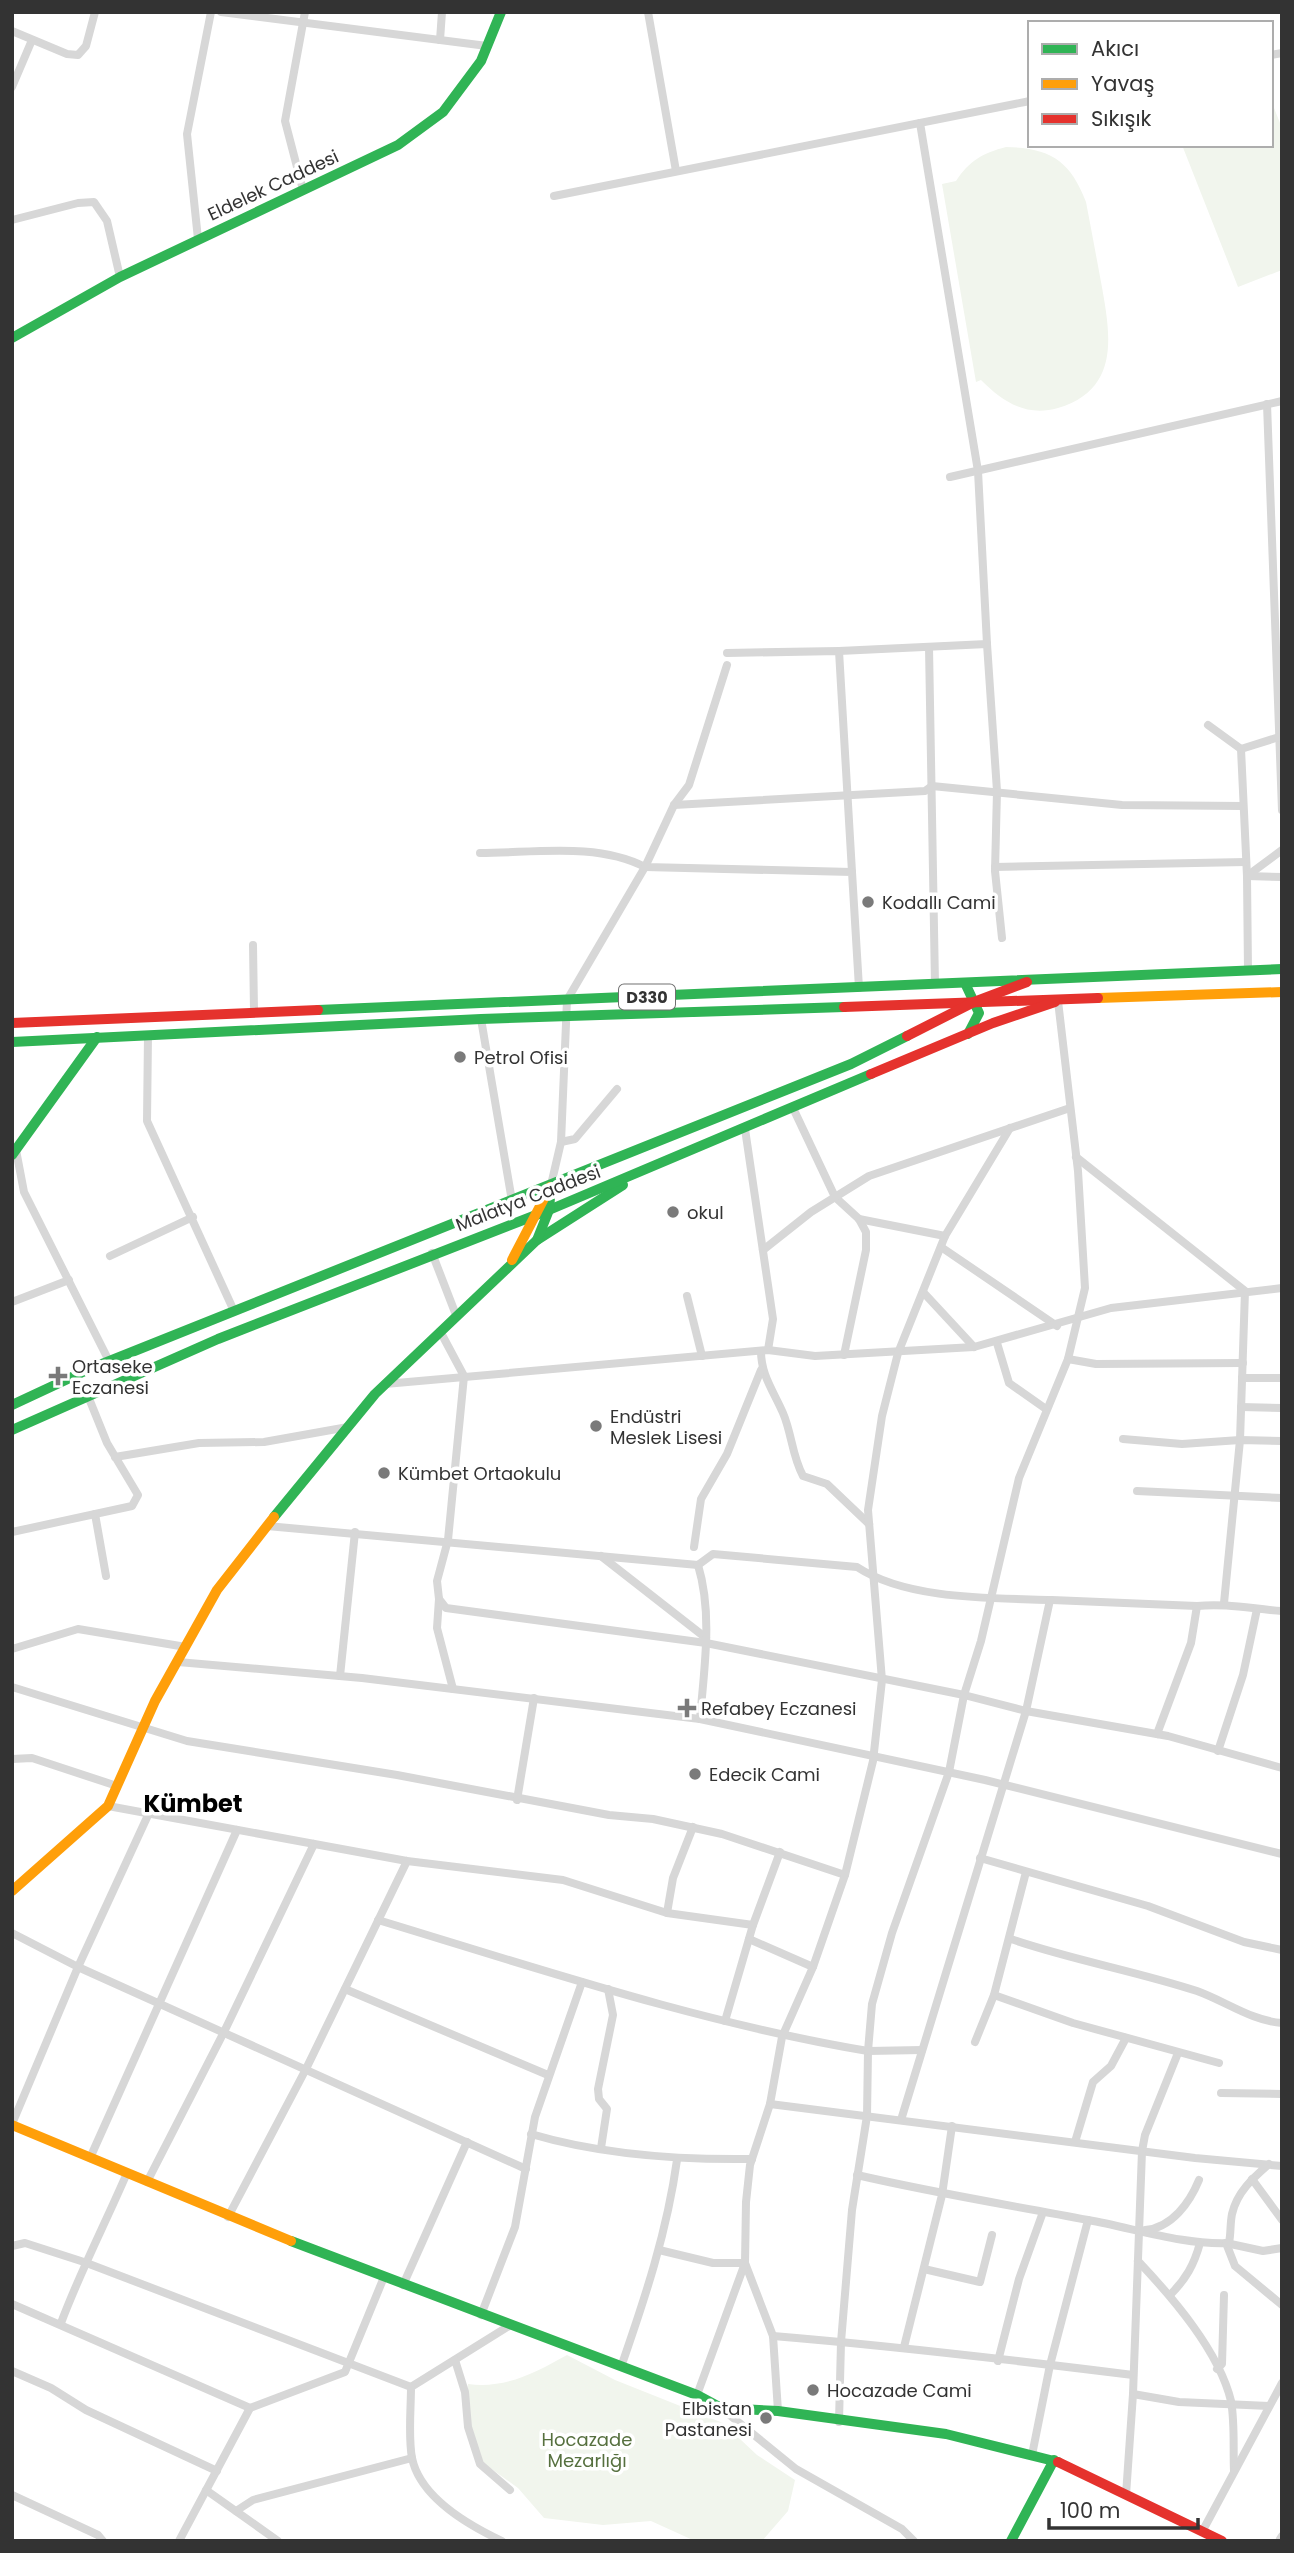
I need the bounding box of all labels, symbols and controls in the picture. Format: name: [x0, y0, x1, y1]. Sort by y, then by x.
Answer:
legend: [1028, 21, 1273, 147]
text: Akıcı: [1091, 34, 1139, 63]
text: Yavaş: [1091, 69, 1154, 98]
text: Sıkışık: [1091, 104, 1152, 133]
street label: Eldelek Caddesi: [203, 144, 343, 226]
place label: Kodallı Cami: [882, 890, 996, 915]
marker: Kodallı Cami: [860, 894, 876, 910]
road number: D330: [619, 984, 675, 1009]
place label: Petrol Ofisi: [474, 1045, 568, 1070]
marker: Petrol Ofisi: [452, 1049, 468, 1065]
street label: Malatya Caddesi: [452, 1159, 604, 1237]
place label: okul: [687, 1200, 724, 1225]
marker: okul: [665, 1204, 681, 1220]
place label: Ortaseke Eczanesi: [72, 1354, 153, 1400]
marker: Ortaseke Eczanesi: [50, 1368, 66, 1384]
place label: Endüstri Meslek Lisesi: [610, 1404, 722, 1450]
marker: Endüstri Meslek Lisesi: [588, 1418, 604, 1434]
place label: Kümbet Ortaokulu: [398, 1461, 561, 1486]
marker: Kümbet Ortaokulu: [376, 1465, 392, 1481]
place label: Refabey Eczanesi: [701, 1696, 856, 1721]
marker: Refabey Eczanesi: [679, 1700, 695, 1716]
place label: Edecik Cami: [709, 1762, 820, 1787]
marker: Edecik Cami: [687, 1766, 703, 1782]
district label: Kümbet: [143, 1787, 243, 1820]
place label: Hocazade Cami: [827, 2378, 972, 2403]
marker: Hocazade Cami: [805, 2382, 821, 2398]
place label: Elbistan Pastanesi: [665, 2396, 752, 2442]
marker: Elbistan Pastanesi: [758, 2410, 774, 2426]
park label: Hocazade Mezarlığı: [542, 2427, 632, 2473]
scale bar: [1049, 2486, 1198, 2530]
text: 100 m: [1060, 2496, 1120, 2525]

